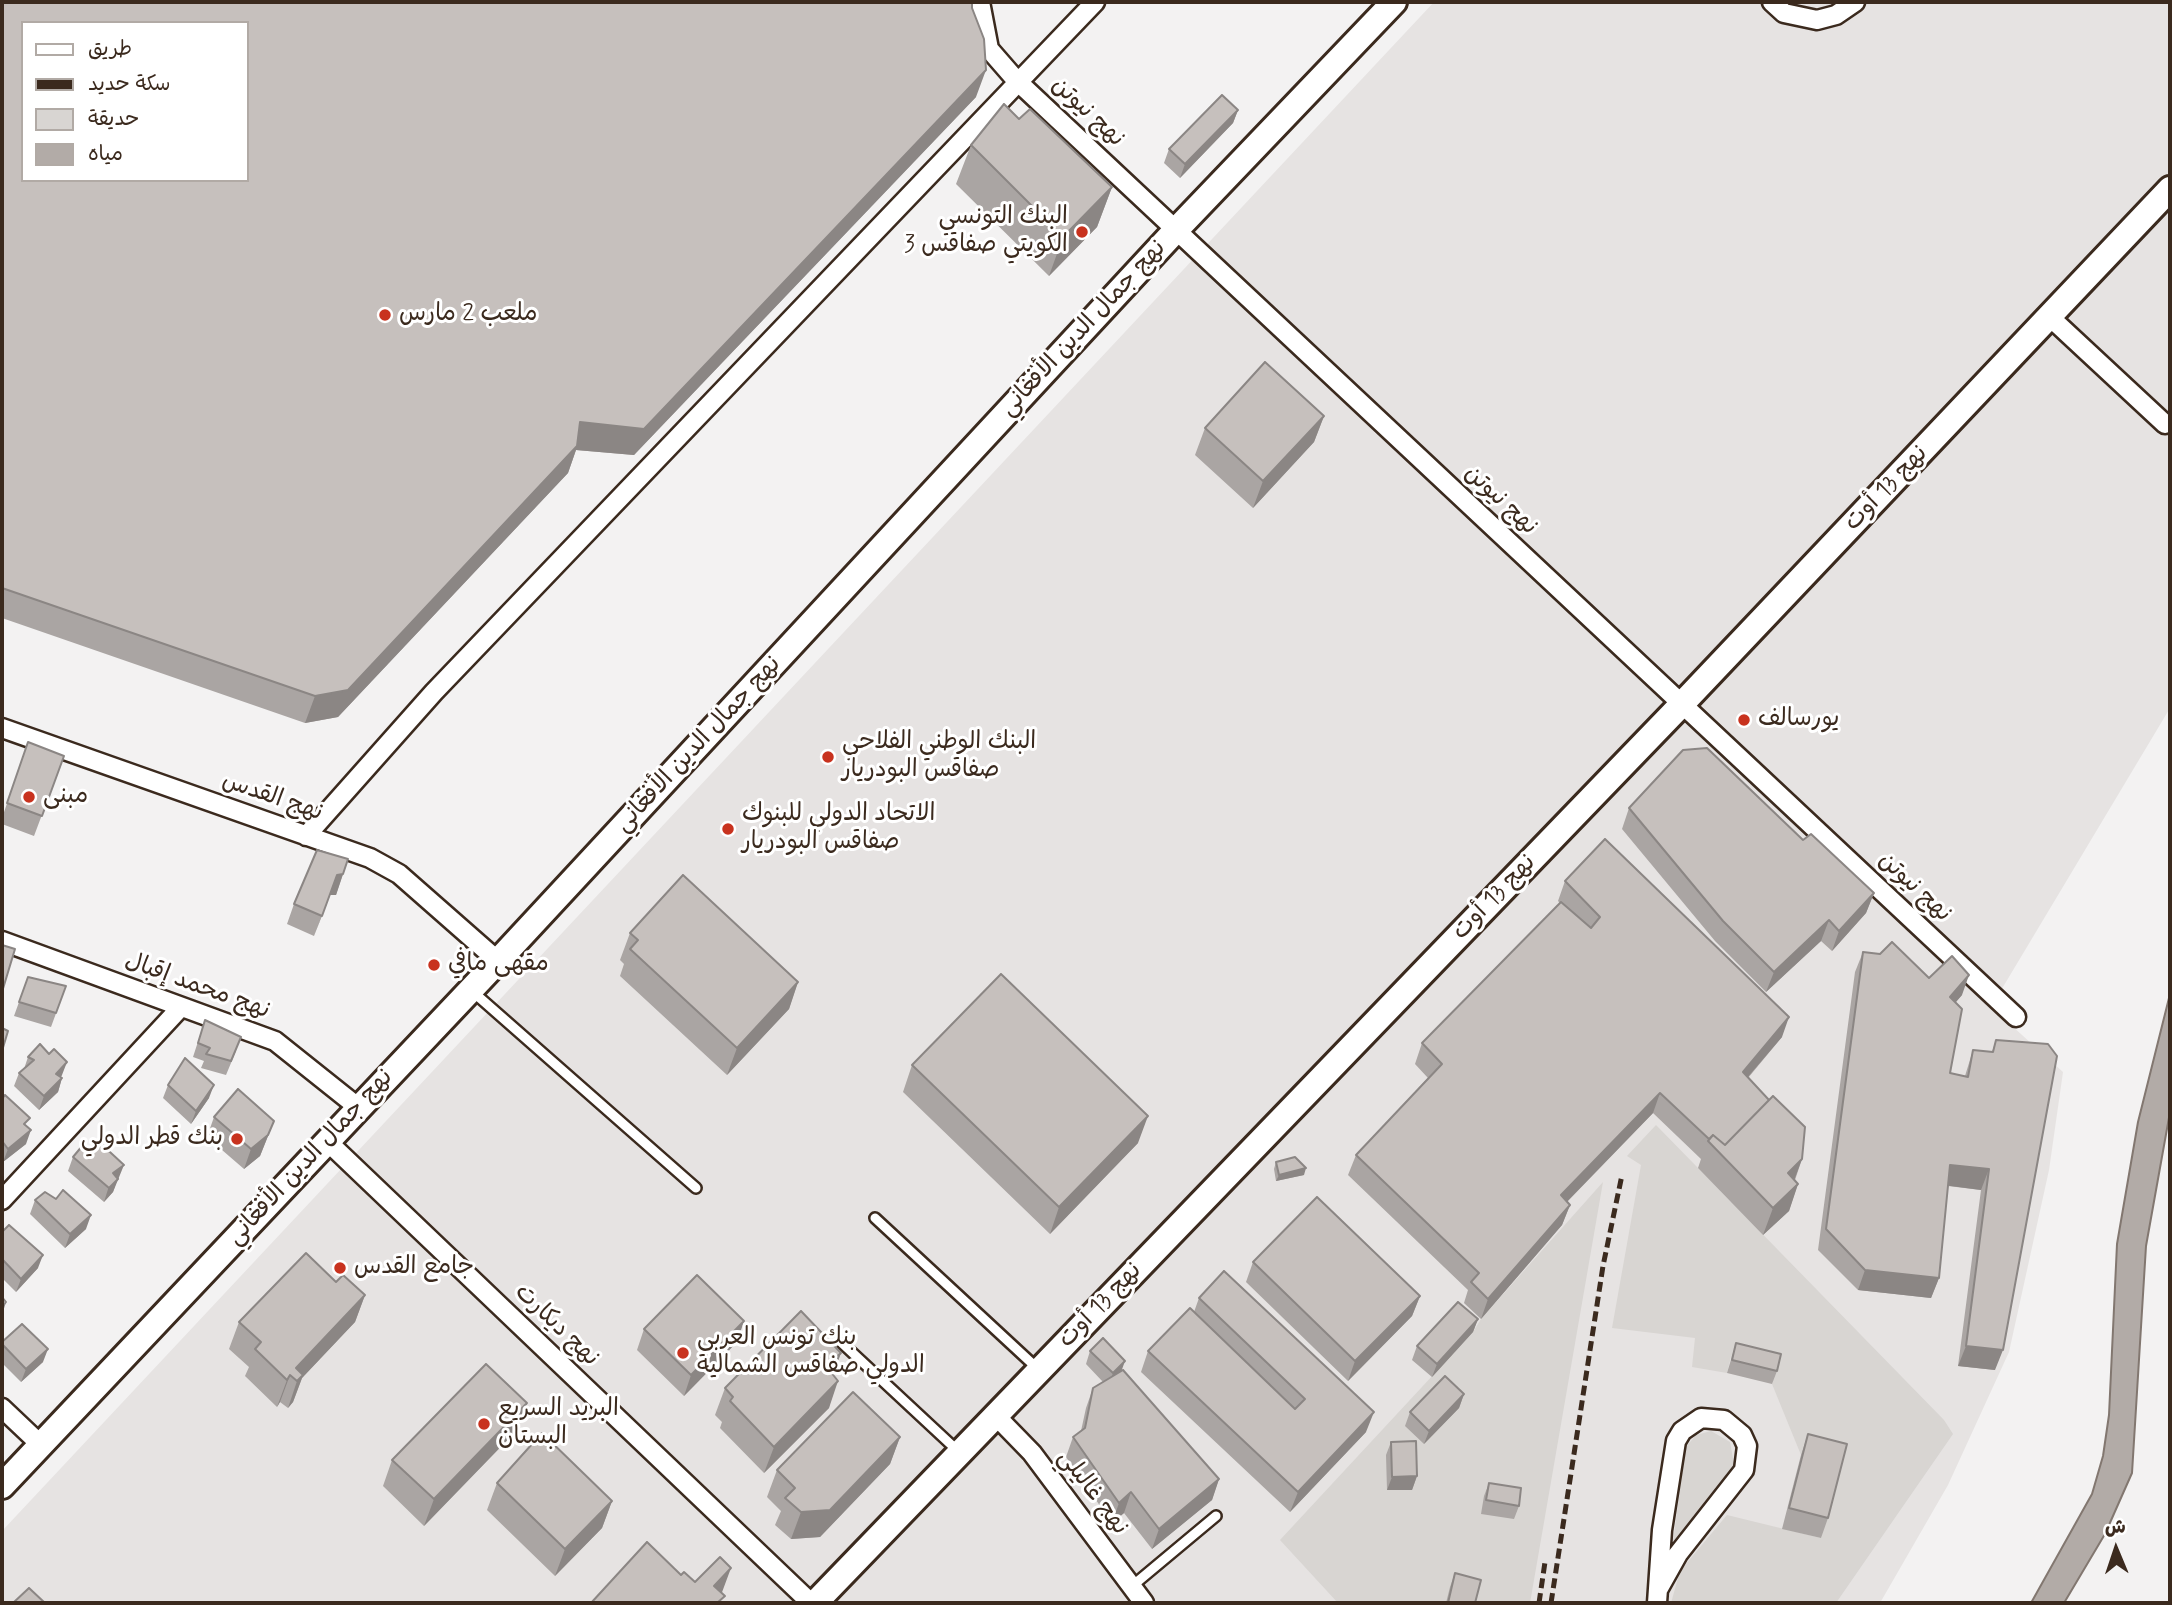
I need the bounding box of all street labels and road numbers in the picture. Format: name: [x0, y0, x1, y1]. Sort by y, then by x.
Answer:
street label: نهج نيوتن: [1044, 72, 1130, 154]
street label: نهج جمال الدين الأفغاني: [995, 235, 1173, 423]
street label: نهج 13 أوت: [1839, 440, 1935, 538]
street label: نهج نيوتن: [1457, 460, 1543, 542]
street label: نهج جمال الدين الأفغاني: [610, 651, 788, 839]
street label: نهج القدس: [218, 767, 326, 829]
street label: نهج نيوتن: [1871, 847, 1957, 929]
street label: نهج 13 أوت: [1447, 849, 1543, 947]
street label: نهج محمد إقبال: [121, 947, 273, 1027]
street label: نهج جمال الدين الأفغاني: [222, 1064, 400, 1252]
street label: نهج 13 أوت: [1053, 1257, 1149, 1355]
street label: نهج ديكارت: [508, 1279, 604, 1373]
street label: نهج غاليلي: [1051, 1445, 1133, 1541]

